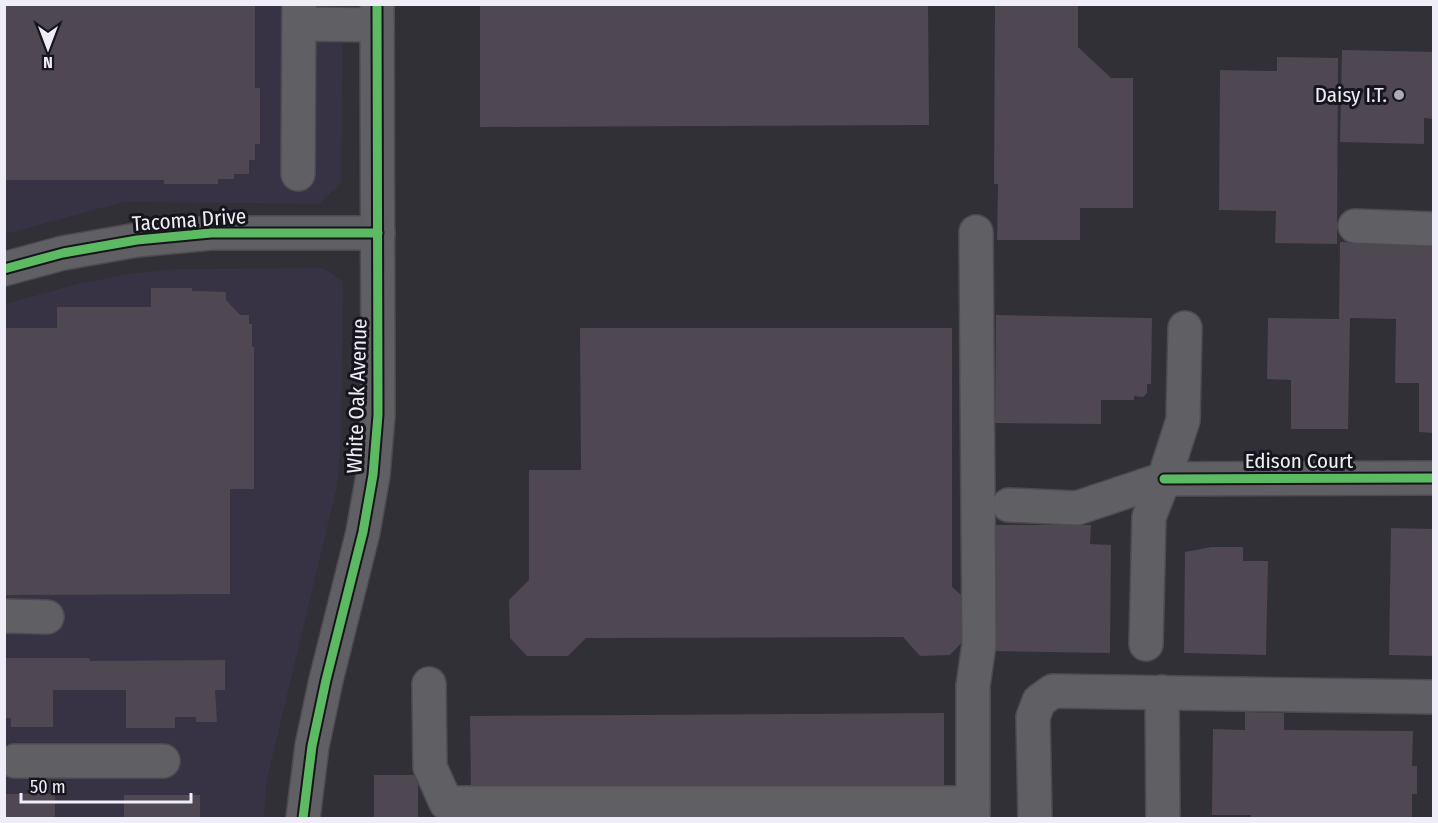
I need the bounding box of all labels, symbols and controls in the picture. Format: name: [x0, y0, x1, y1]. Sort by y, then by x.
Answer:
north arrow: [18, 18, 78, 78]
text: N: [43, 53, 53, 72]
place label: Daisy I.T.: [1315, 82, 1387, 108]
marker: Daisy I.T.: [1392, 88, 1406, 102]
street label: Tacoma Drive: [131, 203, 247, 237]
street label: White Oak Avenue: [341, 318, 373, 474]
street label: Edison Court: [1245, 448, 1353, 474]
scale bar: [21, 766, 190, 804]
text: 50 m: [30, 776, 66, 798]

